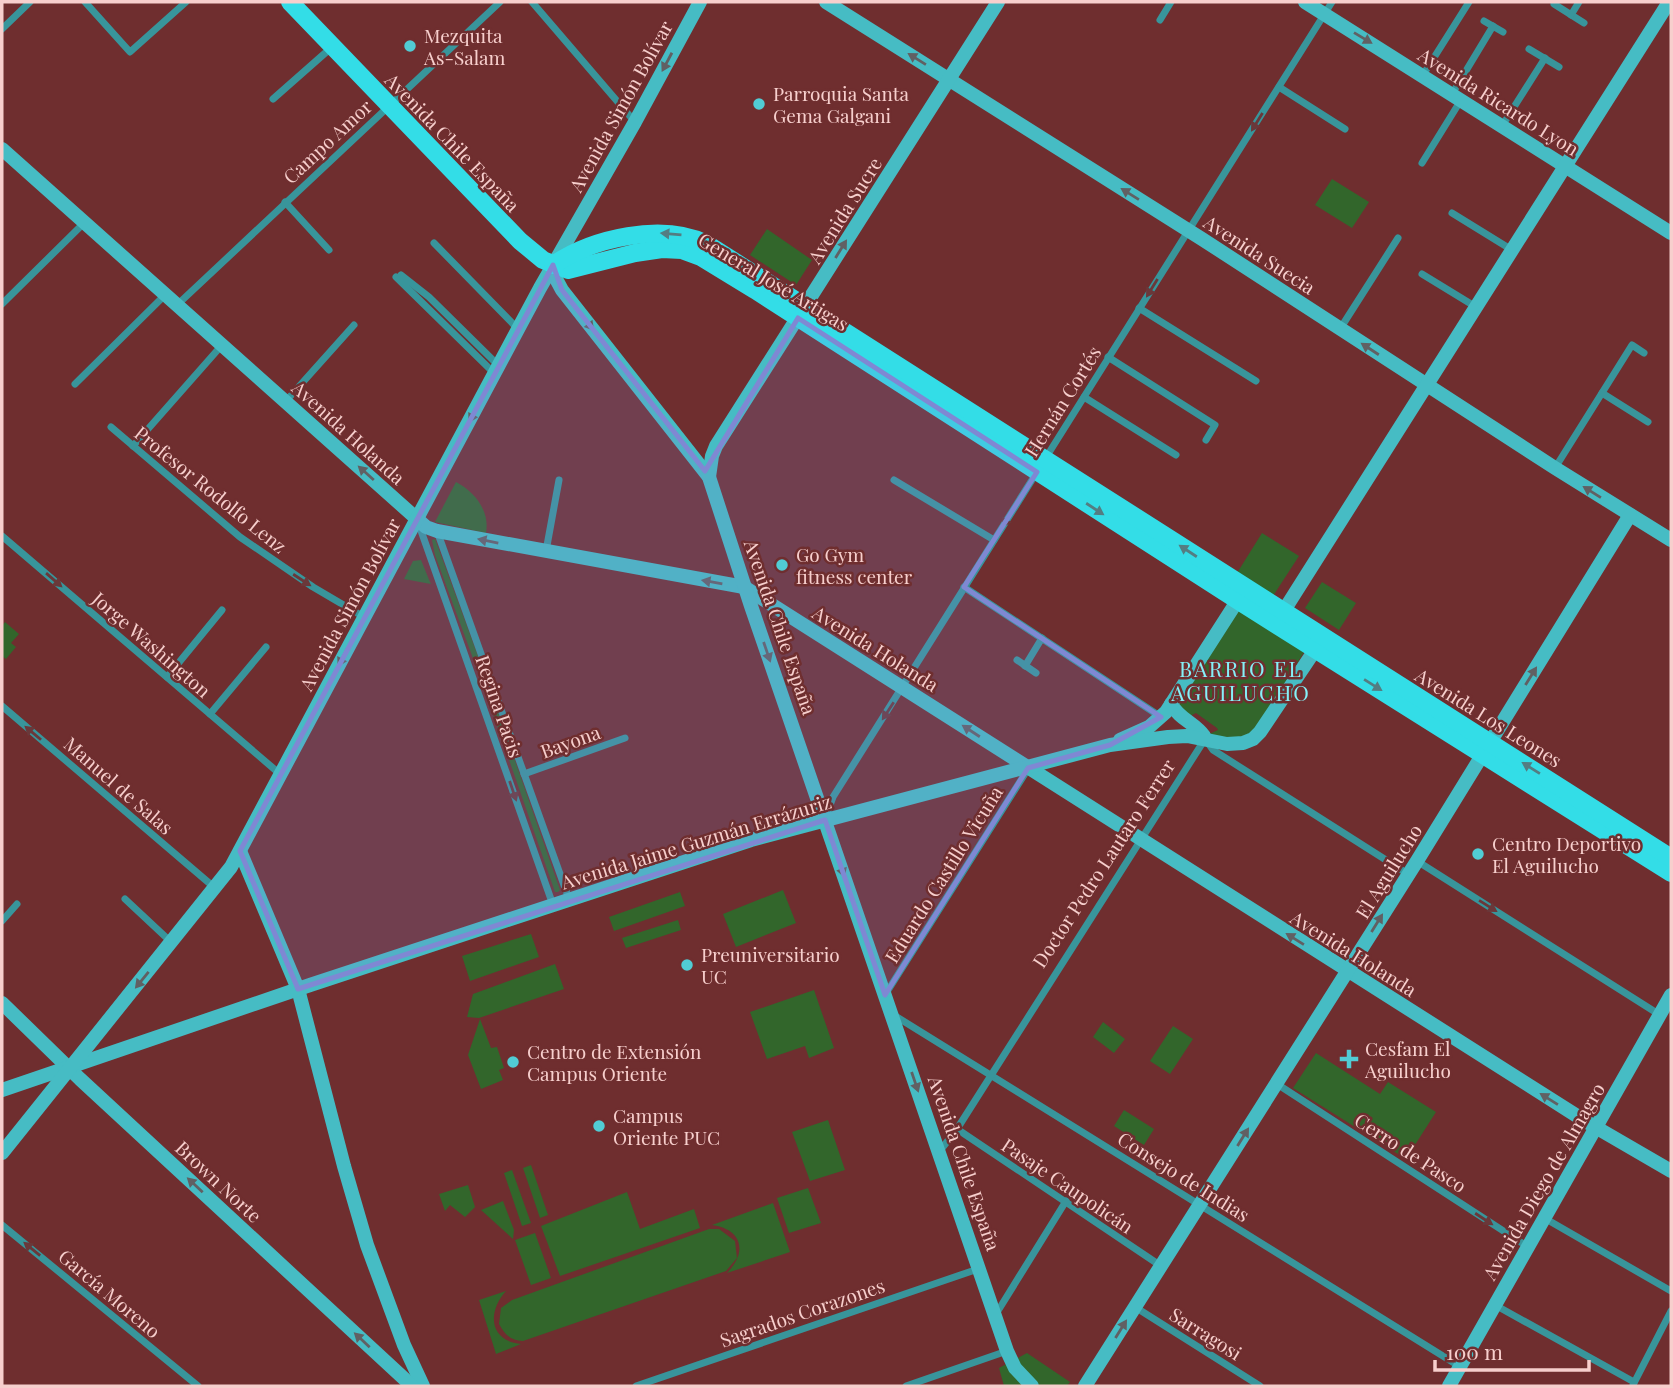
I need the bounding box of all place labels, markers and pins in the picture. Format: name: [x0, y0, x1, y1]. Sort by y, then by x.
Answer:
place label: Mezquita As-Salam: [423, 22, 506, 70]
marker: Mezquita As-Salam: [402, 38, 418, 54]
place label: Parroquia Santa Gema Galgani: [773, 80, 909, 128]
marker: Parroquia Santa Gema Galgani: [751, 96, 767, 112]
place label: Go Gym fitness center: [796, 541, 913, 589]
marker: Go Gym fitness center: [774, 557, 790, 573]
place label: Centro Deportivo El Aguilucho: [1492, 830, 1641, 878]
marker: Centro Deportivo El Aguilucho: [1470, 846, 1486, 862]
place label: Preuniversitario UC: [701, 941, 840, 989]
marker: Preuniversitario UC: [679, 957, 695, 973]
place label: Cesfam El Aguilucho: [1364, 1035, 1451, 1083]
place label: Centro de Extensión Campus Oriente: [527, 1038, 702, 1086]
marker: Cesfam El Aguilucho: [1339, 1049, 1359, 1069]
marker: Centro de Extensión Campus Oriente: [505, 1054, 521, 1070]
place label: Campus Oriente PUC: [613, 1102, 720, 1150]
marker: Campus Oriente PUC: [591, 1118, 607, 1134]

